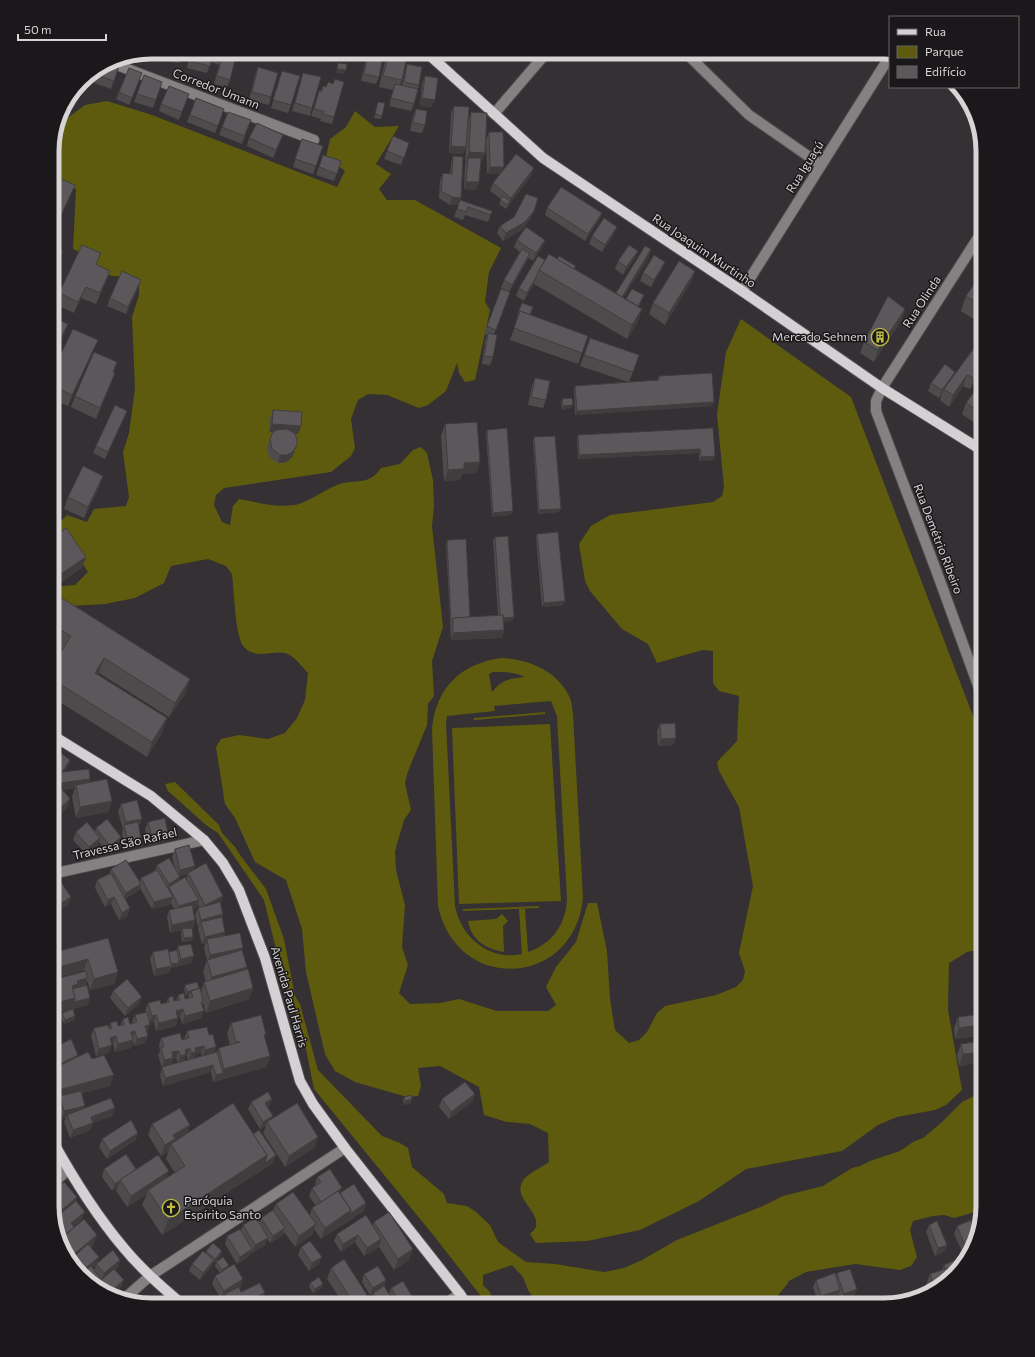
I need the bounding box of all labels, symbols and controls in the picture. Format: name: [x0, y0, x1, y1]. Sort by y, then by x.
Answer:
scale bar: [18, 16, 106, 42]
legend: [889, 16, 1019, 88]
text: 50 m: [24, 22, 52, 36]
text: Rua: [925, 24, 946, 38]
text: Parque: [925, 44, 963, 58]
text: Edifício: [925, 64, 966, 78]
street label: Corredor Umann: [171, 65, 262, 111]
street label: Rua Iguaçú: [783, 138, 826, 195]
street label: Rua Joaquim Murtinho: [650, 210, 759, 291]
street label: Rua Olinda: [899, 273, 943, 330]
building icon: Mercado Sehnem: [870, 327, 890, 347]
place label: Mercado Sehnem: [772, 329, 867, 343]
street label: Rua Demétrio Ribeiro: [911, 482, 966, 596]
street label: Travessa São Rafael: [71, 824, 178, 862]
street label: Avenida Paul Harris: [269, 944, 311, 1049]
place label: Paróquia Espírito Santo: [184, 1193, 261, 1221]
church icon: Paróquia Espírito Santo: [161, 1198, 181, 1218]

